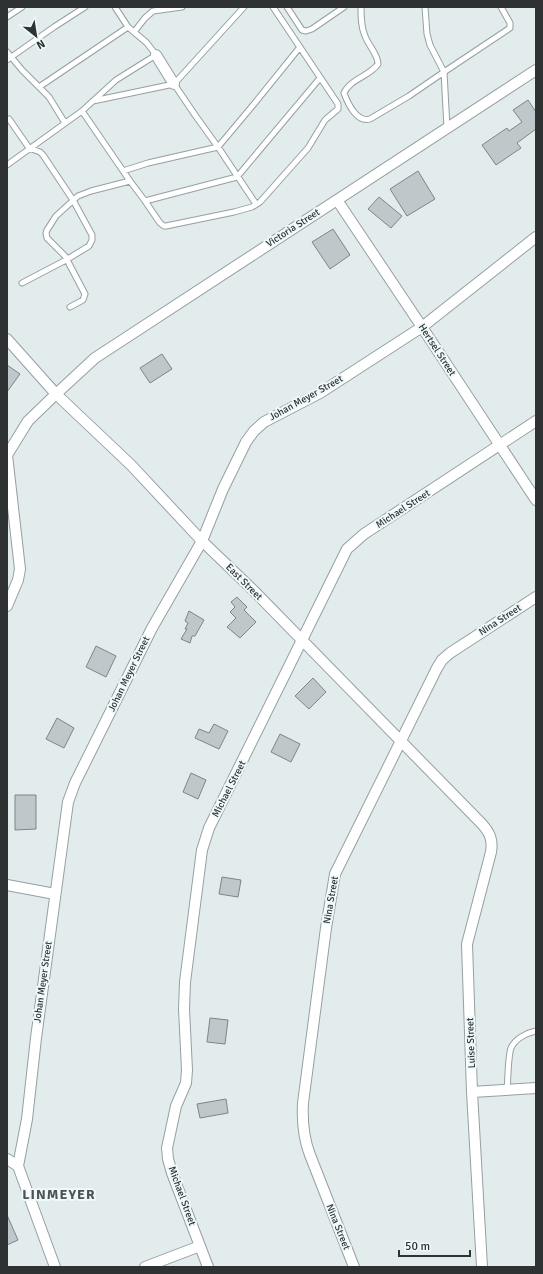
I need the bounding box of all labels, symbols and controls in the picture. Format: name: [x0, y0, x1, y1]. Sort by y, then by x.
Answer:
north arrow: [16, 16, 56, 56]
text: N: [34, 37, 47, 52]
street label: Victoria Street: [264, 206, 323, 250]
street label: Hertsel Street: [416, 322, 459, 379]
street label: Johan Meyer Street: [267, 373, 345, 423]
street label: Michael Street: [374, 487, 433, 531]
street label: East Street: [223, 561, 265, 603]
street label: Nina Street: [476, 602, 524, 638]
street label: Johan Meyer Street: [106, 634, 153, 714]
street label: Michael Street: [210, 758, 249, 819]
street label: Nina Street: [321, 875, 341, 925]
street label: Johan Meyer Street: [31, 940, 55, 1024]
street label: Luise Street: [464, 1017, 478, 1069]
street label: Michael Street: [166, 1165, 198, 1228]
district label: LINMEYER: [22, 1186, 96, 1203]
street label: Nina Street: [323, 1202, 353, 1252]
scale bar: [399, 1232, 470, 1258]
text: 50 m: [405, 1239, 430, 1254]

